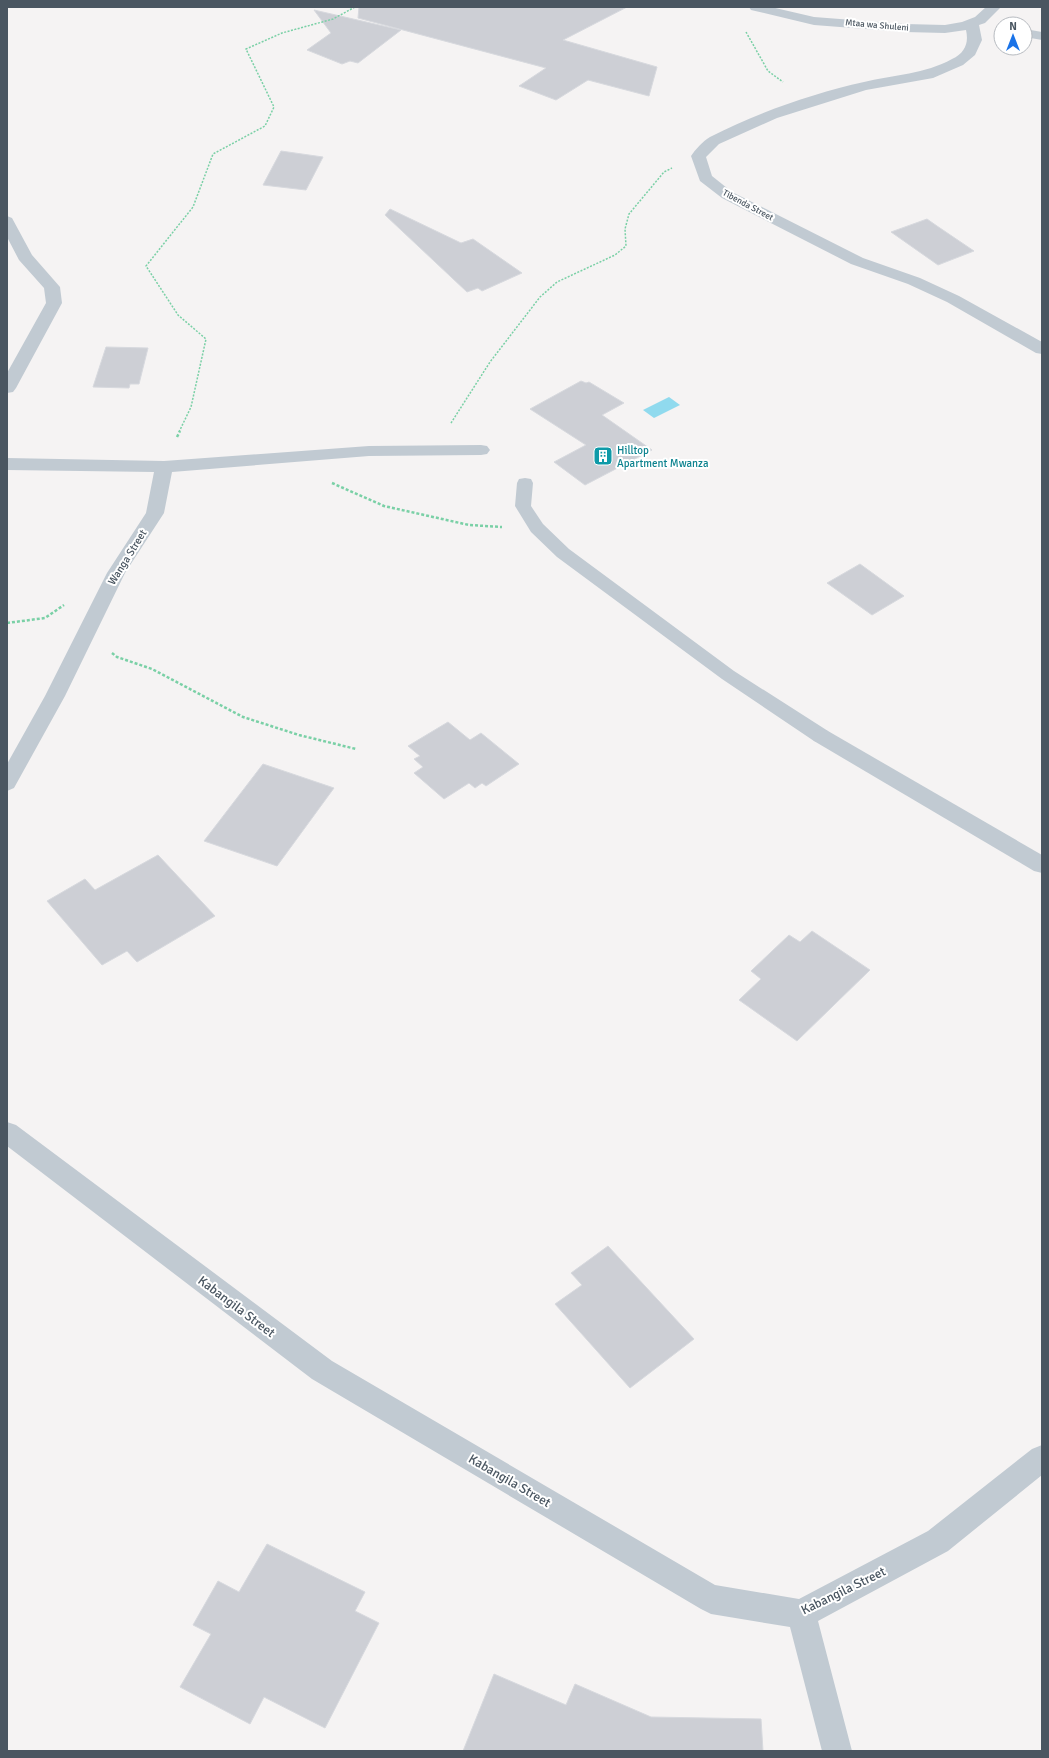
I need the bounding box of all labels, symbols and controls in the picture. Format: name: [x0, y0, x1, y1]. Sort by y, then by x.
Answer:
north arrow: [993, 16, 1033, 56]
street label: Mtaa wa Shuleni: [845, 17, 909, 34]
text: N: [1009, 20, 1017, 33]
street label: Tibenda Street: [721, 187, 775, 223]
place label: Hilltop Apartment Mwanza: [617, 444, 709, 470]
building icon: Hilltop Apartment Mwanza: [592, 445, 614, 467]
street label: Wanga Street: [105, 527, 150, 587]
street label: Kabangila Street: [195, 1273, 278, 1341]
street label: Kabangila Street: [465, 1451, 554, 1511]
street label: Kabangila Street: [798, 1563, 889, 1618]

